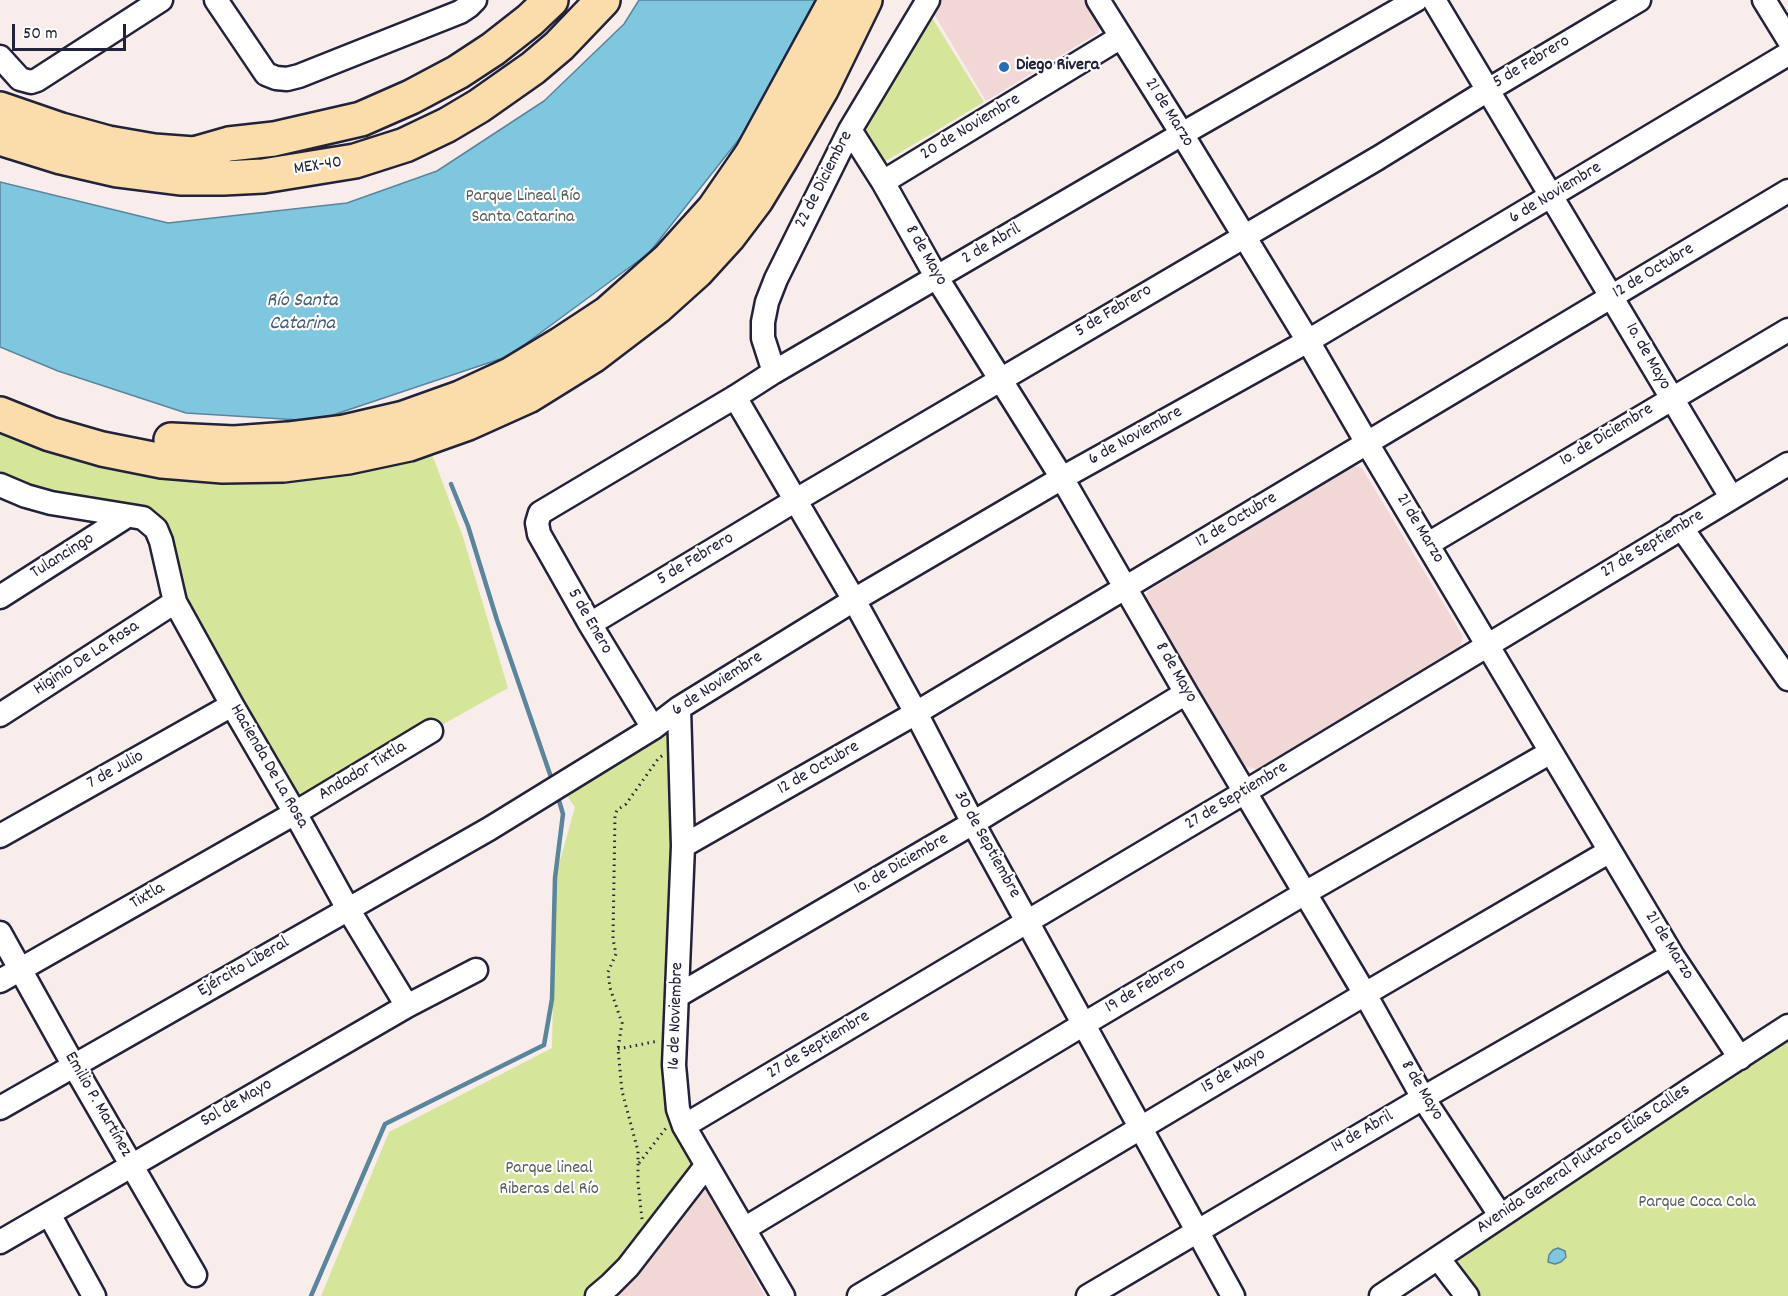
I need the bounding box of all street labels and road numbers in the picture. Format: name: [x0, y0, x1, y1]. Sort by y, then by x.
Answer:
street label: 5 de Febrero: [1490, 32, 1574, 94]
street label: 21 de Marzo: [1138, 75, 1198, 151]
street label: 20 de Noviembre: [917, 90, 1025, 166]
street label: 22 de Diciembre: [791, 128, 859, 232]
street label: MEX-40: [292, 153, 344, 181]
street label: 6 de Noviembre: [1506, 158, 1606, 230]
street label: 2 de Abril: [959, 220, 1025, 270]
street label: 8 de Mayo: [899, 222, 951, 290]
street label: 12 de Octubre: [1610, 239, 1698, 305]
street label: 5 de Febrero: [1072, 281, 1156, 343]
street label: 1o. de Mayo: [1619, 320, 1675, 394]
street label: 1o. de Diciembre: [1556, 400, 1658, 472]
street label: 6 de Noviembre: [1085, 402, 1187, 472]
street label: 12 de Octubre: [1193, 488, 1281, 554]
street label: 21 de Marzo: [1390, 490, 1448, 568]
street label: 27 de Septiembre: [1598, 506, 1708, 584]
street label: Tulancingo: [27, 529, 99, 585]
street label: 5 de Febrero: [654, 529, 738, 591]
street label: 5 de Enero: [562, 585, 616, 659]
street label: Higinio De La Rosa: [30, 617, 144, 701]
street label: 8 de Mayo: [1149, 639, 1201, 707]
street label: 6 de Noviembre: [669, 648, 767, 722]
street label: Hacienda De La Rosa: [224, 701, 312, 833]
street label: Andador Tixtla: [315, 737, 411, 807]
street label: 12 de Octubre: [774, 737, 864, 801]
street label: 7 de Julio: [84, 747, 148, 795]
street label: 27 de Septiembre: [1182, 758, 1292, 836]
street label: 30 de Septiembre: [948, 788, 1024, 902]
street label: 1o. de Diciembre: [851, 829, 953, 901]
street label: Tixtla: [127, 879, 169, 915]
street label: 21 de Marzo: [1638, 908, 1698, 984]
street label: Ejército Liberal: [194, 933, 294, 1003]
street label: 19 de Febrero: [1102, 955, 1190, 1019]
street label: 16 de Noviembre: [664, 962, 690, 1070]
street label: 27 de Septiembre: [764, 1007, 874, 1085]
street label: 15 de Mayo: [1198, 1044, 1270, 1100]
street label: Emilio P. Martínez: [58, 1049, 136, 1161]
street label: 8 de Mayo: [1395, 1057, 1447, 1125]
street label: Sol de Mayo: [197, 1075, 277, 1133]
street label: Avenida General Plutarco Elías Calles: [1473, 1080, 1695, 1240]
street label: 14 de Abril: [1328, 1107, 1398, 1159]

